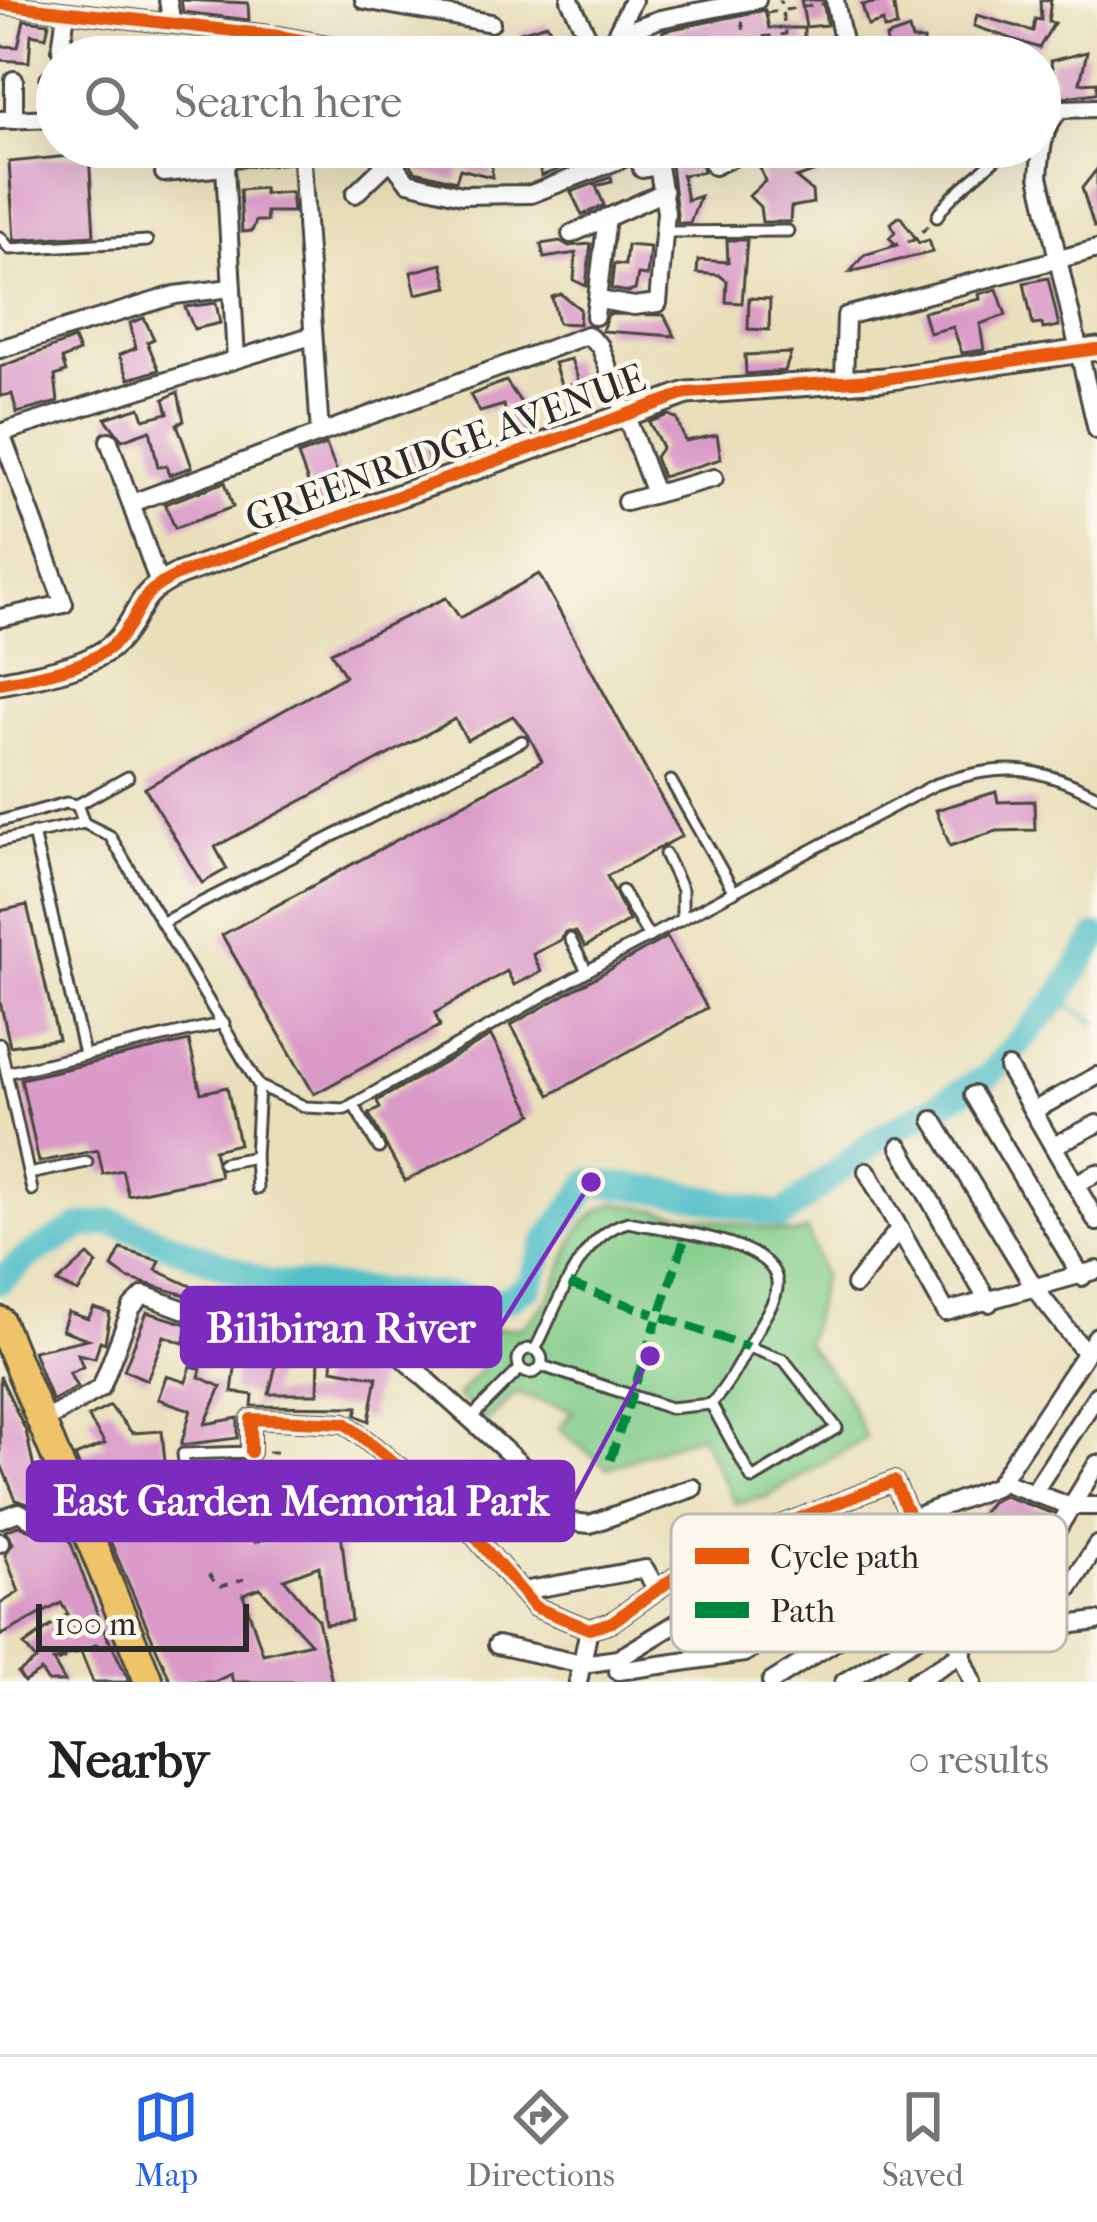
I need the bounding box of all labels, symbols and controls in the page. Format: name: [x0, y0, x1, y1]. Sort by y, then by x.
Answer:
search box: [36, 36, 1061, 168]
icon: search: [78, 69, 144, 135]
text: Search here: [174, 76, 402, 129]
street label: GREENRIDGE AVENUE: [239, 354, 651, 542]
callout: Bilibiran River: [182, 1288, 500, 1366]
text: Bilibiran River: [206, 1304, 477, 1353]
callout: East Garden Memorial Park: [28, 1462, 573, 1540]
text: East Garden Memorial Park: [53, 1477, 551, 1526]
legend: [671, 1514, 1067, 1652]
text: Cycle path: [770, 1538, 920, 1577]
text: Path: [770, 1592, 836, 1631]
scale bar: [36, 1598, 249, 1651]
text: 100 m: [54, 1605, 137, 1644]
text: Nearby: [48, 1730, 209, 1790]
text: 0 results: [908, 1737, 1049, 1783]
tab: Map: [133, 2084, 199, 2195]
tab: Directions: [466, 2084, 615, 2195]
tab: Saved: [882, 2084, 964, 2195]

